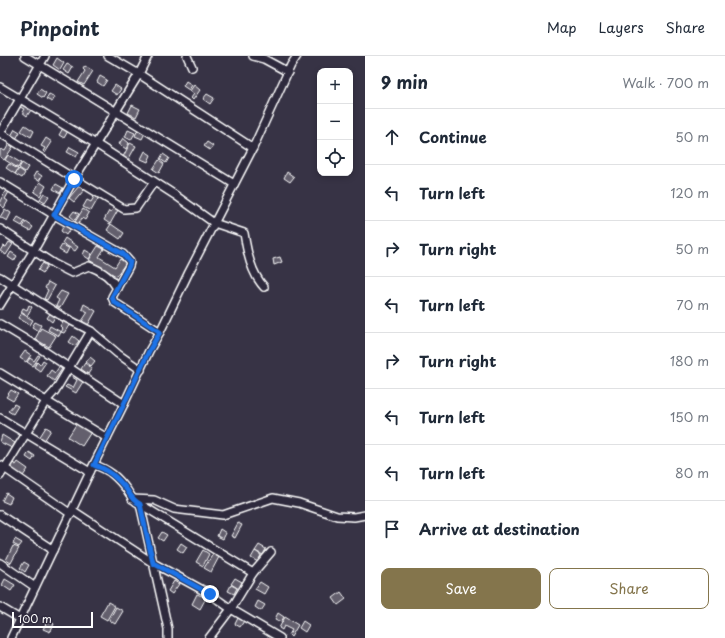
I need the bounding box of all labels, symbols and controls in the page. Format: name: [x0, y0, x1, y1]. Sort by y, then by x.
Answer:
text: Pinpoint: [20, 14, 100, 42]
text: Map: [547, 17, 577, 38]
text: Layers: [599, 17, 644, 38]
text: Share: [666, 17, 705, 38]
map controls: [317, 68, 353, 176]
button: +: [317, 68, 353, 104]
text: 9 min: [381, 69, 428, 95]
text: Walk · 700 m: [622, 73, 709, 92]
button: −: [317, 104, 353, 140]
text: Continue: [419, 125, 487, 148]
icon: ahead: [381, 126, 403, 148]
text: 50 m: [675, 127, 709, 146]
button: locate: [317, 140, 353, 176]
route start: [65, 170, 83, 188]
text: Turn left: [419, 181, 485, 204]
icon: left: [381, 182, 403, 204]
text: 120 m: [670, 183, 709, 202]
text: Turn right: [419, 237, 496, 260]
icon: right: [381, 238, 403, 260]
text: 50 m: [675, 239, 709, 258]
text: Turn left: [419, 293, 485, 316]
icon: left: [381, 294, 403, 316]
text: 70 m: [676, 295, 709, 314]
text: Turn right: [419, 349, 496, 372]
icon: right: [381, 350, 403, 372]
text: 180 m: [670, 351, 709, 370]
text: Turn left: [419, 405, 485, 428]
icon: left: [381, 406, 403, 428]
text: 150 m: [670, 407, 709, 426]
text: Turn left: [419, 461, 485, 484]
icon: left: [381, 462, 403, 484]
text: 80 m: [675, 463, 709, 482]
text: Arrive at destination: [419, 517, 580, 540]
icon: arrive: [381, 518, 403, 540]
button: Save: [381, 568, 541, 609]
button: Share: [549, 568, 709, 609]
route end: [201, 585, 219, 603]
scale bar: [12, 610, 93, 629]
text: 100 m: [18, 610, 52, 627]

